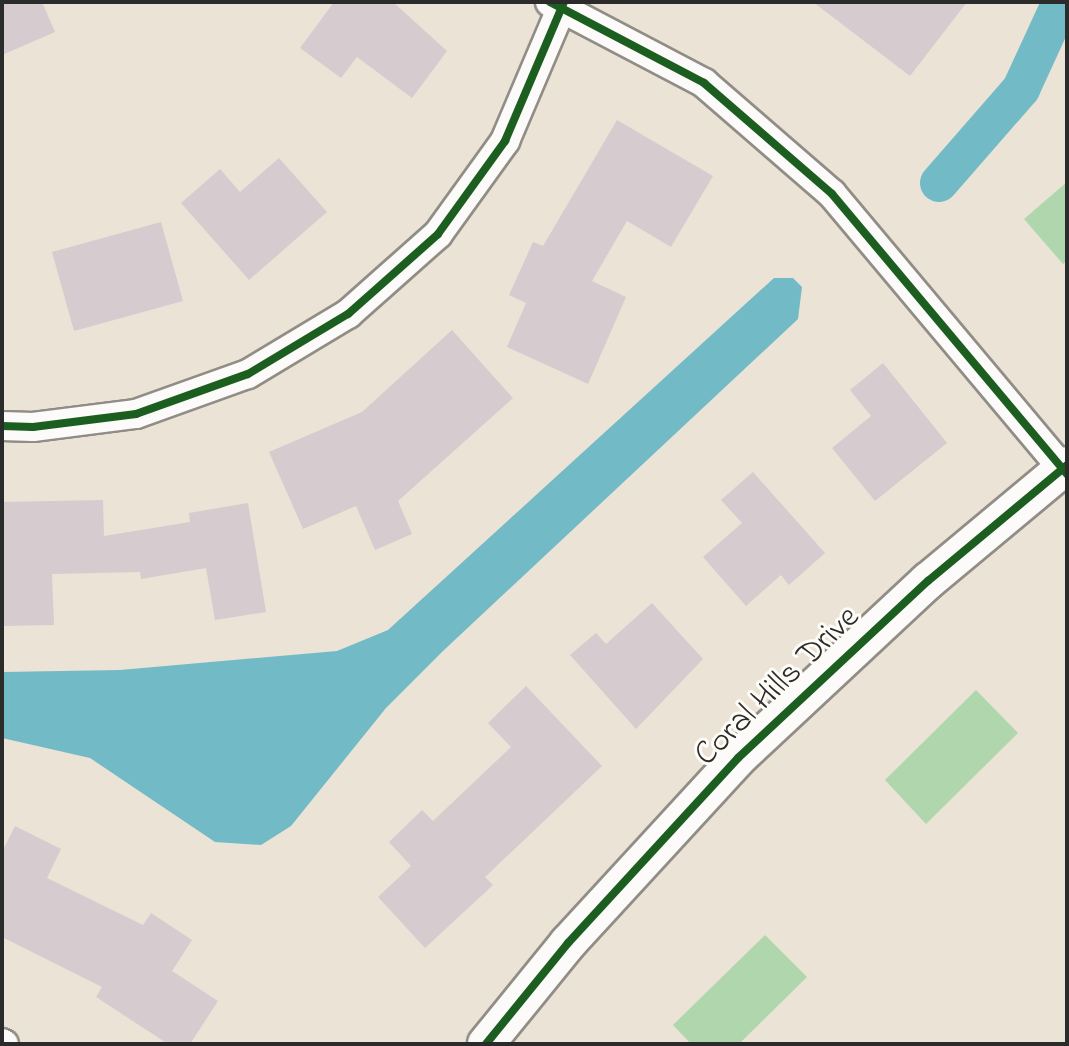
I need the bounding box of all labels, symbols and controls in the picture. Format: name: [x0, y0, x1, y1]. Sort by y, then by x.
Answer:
street label: Coral Hills Drive: [687, 598, 869, 776]

